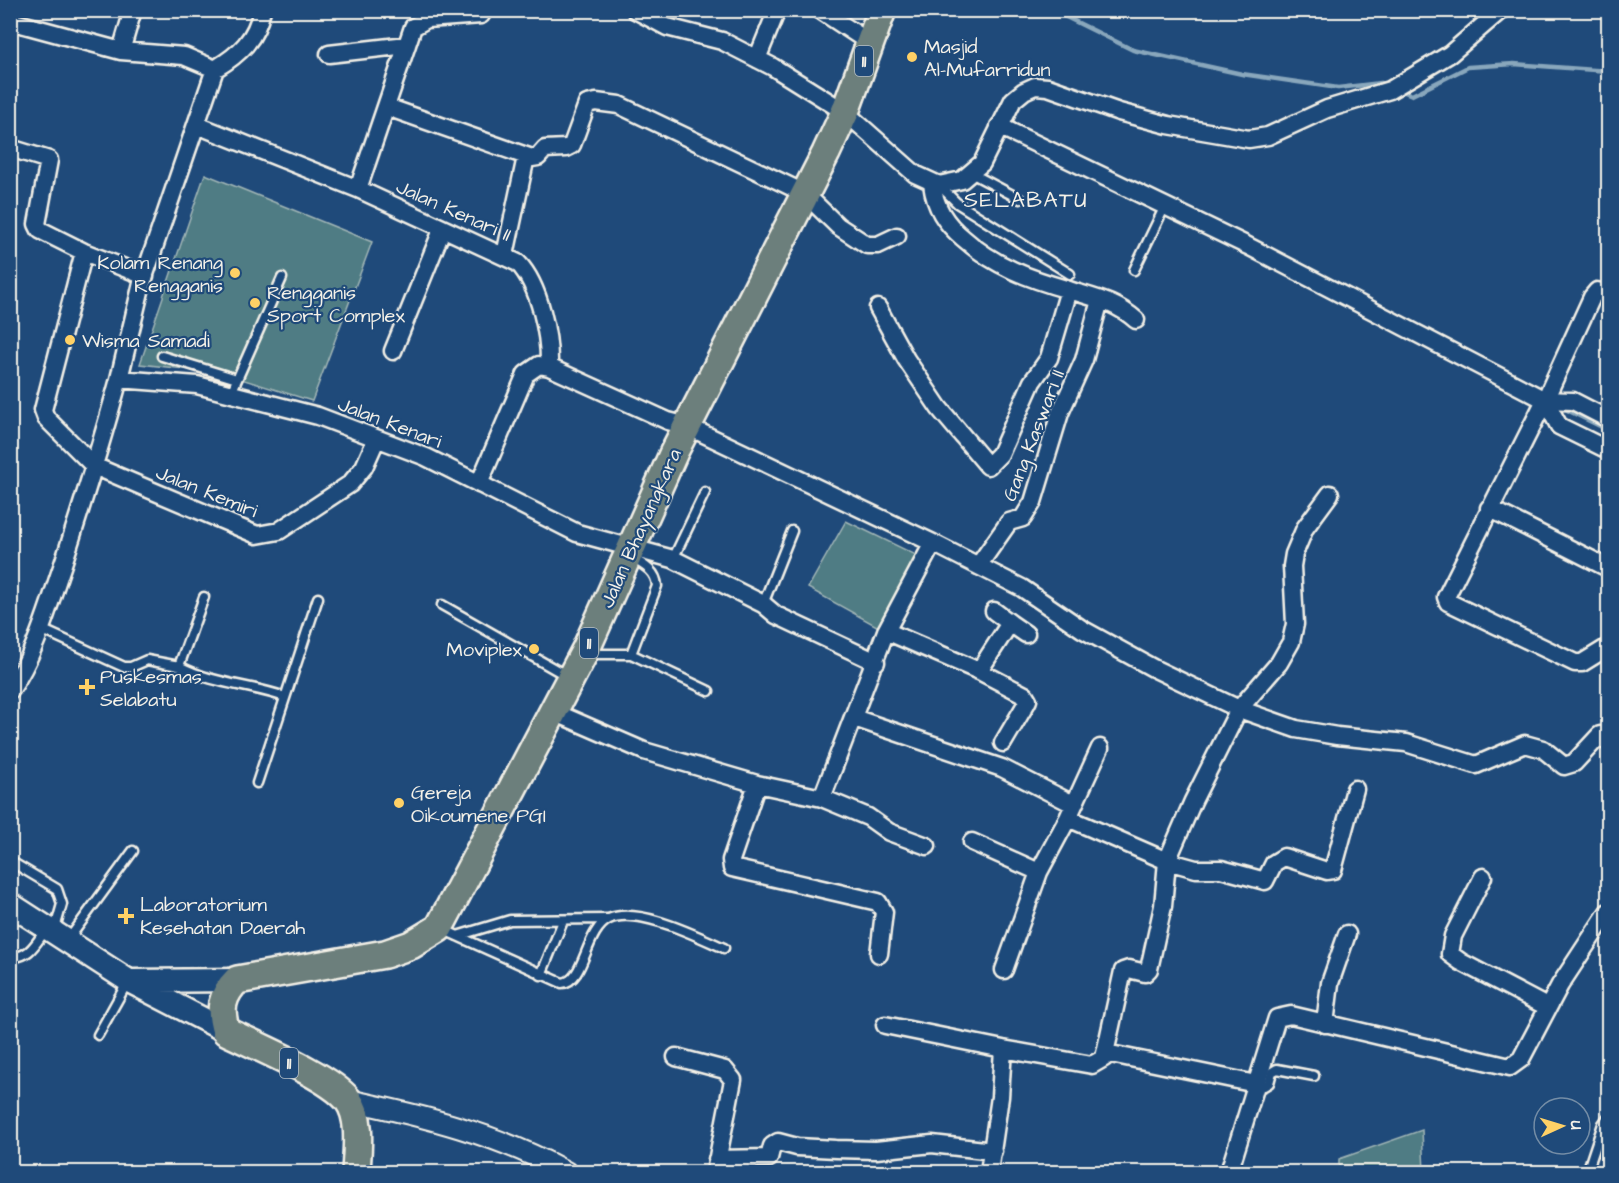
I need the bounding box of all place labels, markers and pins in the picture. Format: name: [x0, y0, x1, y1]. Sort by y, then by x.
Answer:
place label: Masjid Al-Mufarridun: [924, 33, 1050, 84]
marker: Masjid Al-Mufarridun: [905, 50, 919, 64]
place label: Kolam Renang Rengganis: [97, 249, 223, 301]
marker: Kolam Renang Rengganis: [228, 266, 242, 280]
place label: Rengganis Sport Complex: [267, 279, 405, 330]
marker: Rengganis Sport Complex: [248, 296, 262, 310]
place label: Wisma Samadi: [82, 327, 210, 355]
marker: Wisma Samadi: [63, 333, 77, 347]
place label: Moviplex: [446, 636, 523, 664]
marker: Moviplex: [527, 642, 541, 656]
place label: Puskesmas Selabatu: [100, 663, 202, 714]
marker: Puskesmas Selabatu: [78, 678, 96, 696]
place label: Gereja Oikoumene PGI: [411, 779, 546, 830]
marker: Gereja Oikoumene PGI: [392, 796, 406, 810]
place label: Laboratorium Kesehatan Daerah: [140, 891, 305, 942]
marker: Laboratorium Kesehatan Daerah: [117, 907, 135, 925]

